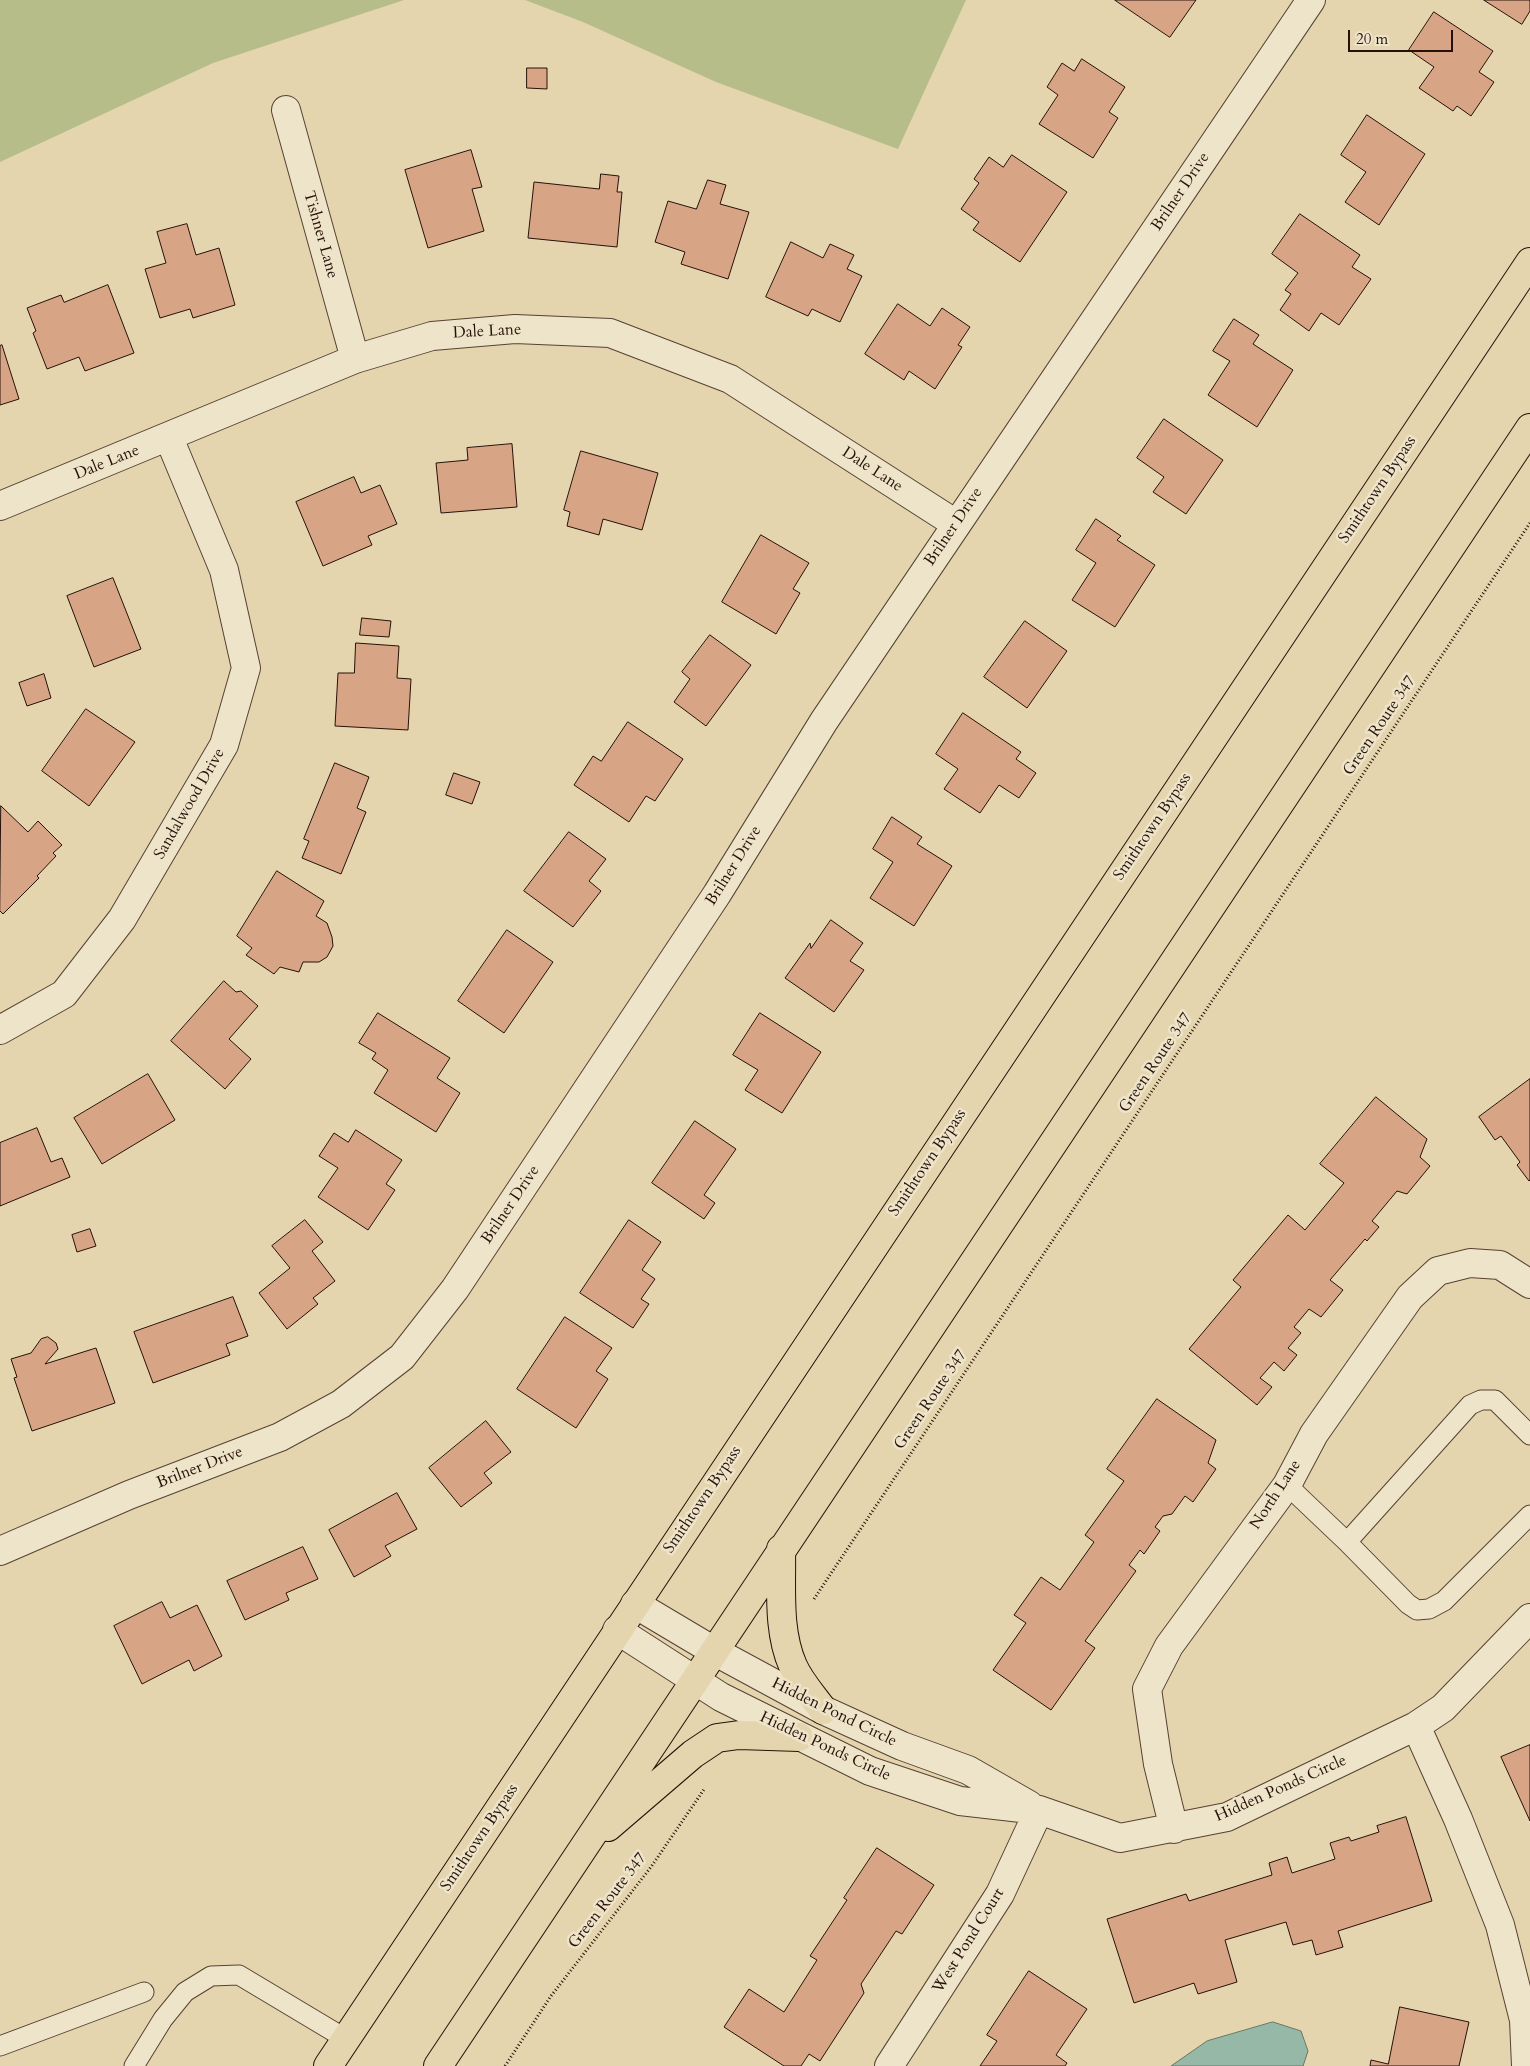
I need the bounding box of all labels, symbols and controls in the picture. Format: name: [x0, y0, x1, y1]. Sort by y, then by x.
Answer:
scale bar: [1350, 20, 1455, 52]
text: 20 m: [1356, 29, 1388, 49]
street label: Brilner Drive: [1148, 149, 1214, 235]
street label: Tishner Lane: [298, 189, 342, 281]
street label: Dale Lane: [452, 321, 522, 343]
street label: Smithtown Bypass: [1335, 433, 1421, 547]
street label: Dale Lane: [72, 441, 142, 485]
street label: Dale Lane: [838, 443, 906, 497]
street label: Brilner Drive: [921, 484, 987, 570]
street label: Green Route 347: [1340, 672, 1420, 780]
street label: Sandalwood Drive: [150, 745, 230, 863]
street label: Smithtown Bypass: [1110, 770, 1196, 884]
street label: Brilner Drive: [702, 823, 766, 909]
street label: Green Route 347: [1116, 1009, 1196, 1117]
street label: Smithtown Bypass: [885, 1106, 971, 1220]
street label: Brilner Drive: [478, 1162, 544, 1248]
street label: Green Route 347: [891, 1346, 971, 1454]
street label: Brilner Drive: [154, 1443, 246, 1493]
street label: Smithtown Bypass: [660, 1443, 746, 1557]
street label: North Lane: [1246, 1457, 1306, 1533]
street label: Hidden Pond Circle: [768, 1674, 900, 1752]
street label: Hidden Ponds Circle: [757, 1708, 893, 1786]
street label: Hidden Ponds Circle: [1212, 1751, 1350, 1827]
street label: Smithtown Bypass: [437, 1781, 523, 1895]
street label: Green Route 347: [565, 1849, 651, 1953]
street label: West Pond Court: [929, 1885, 1009, 1997]

